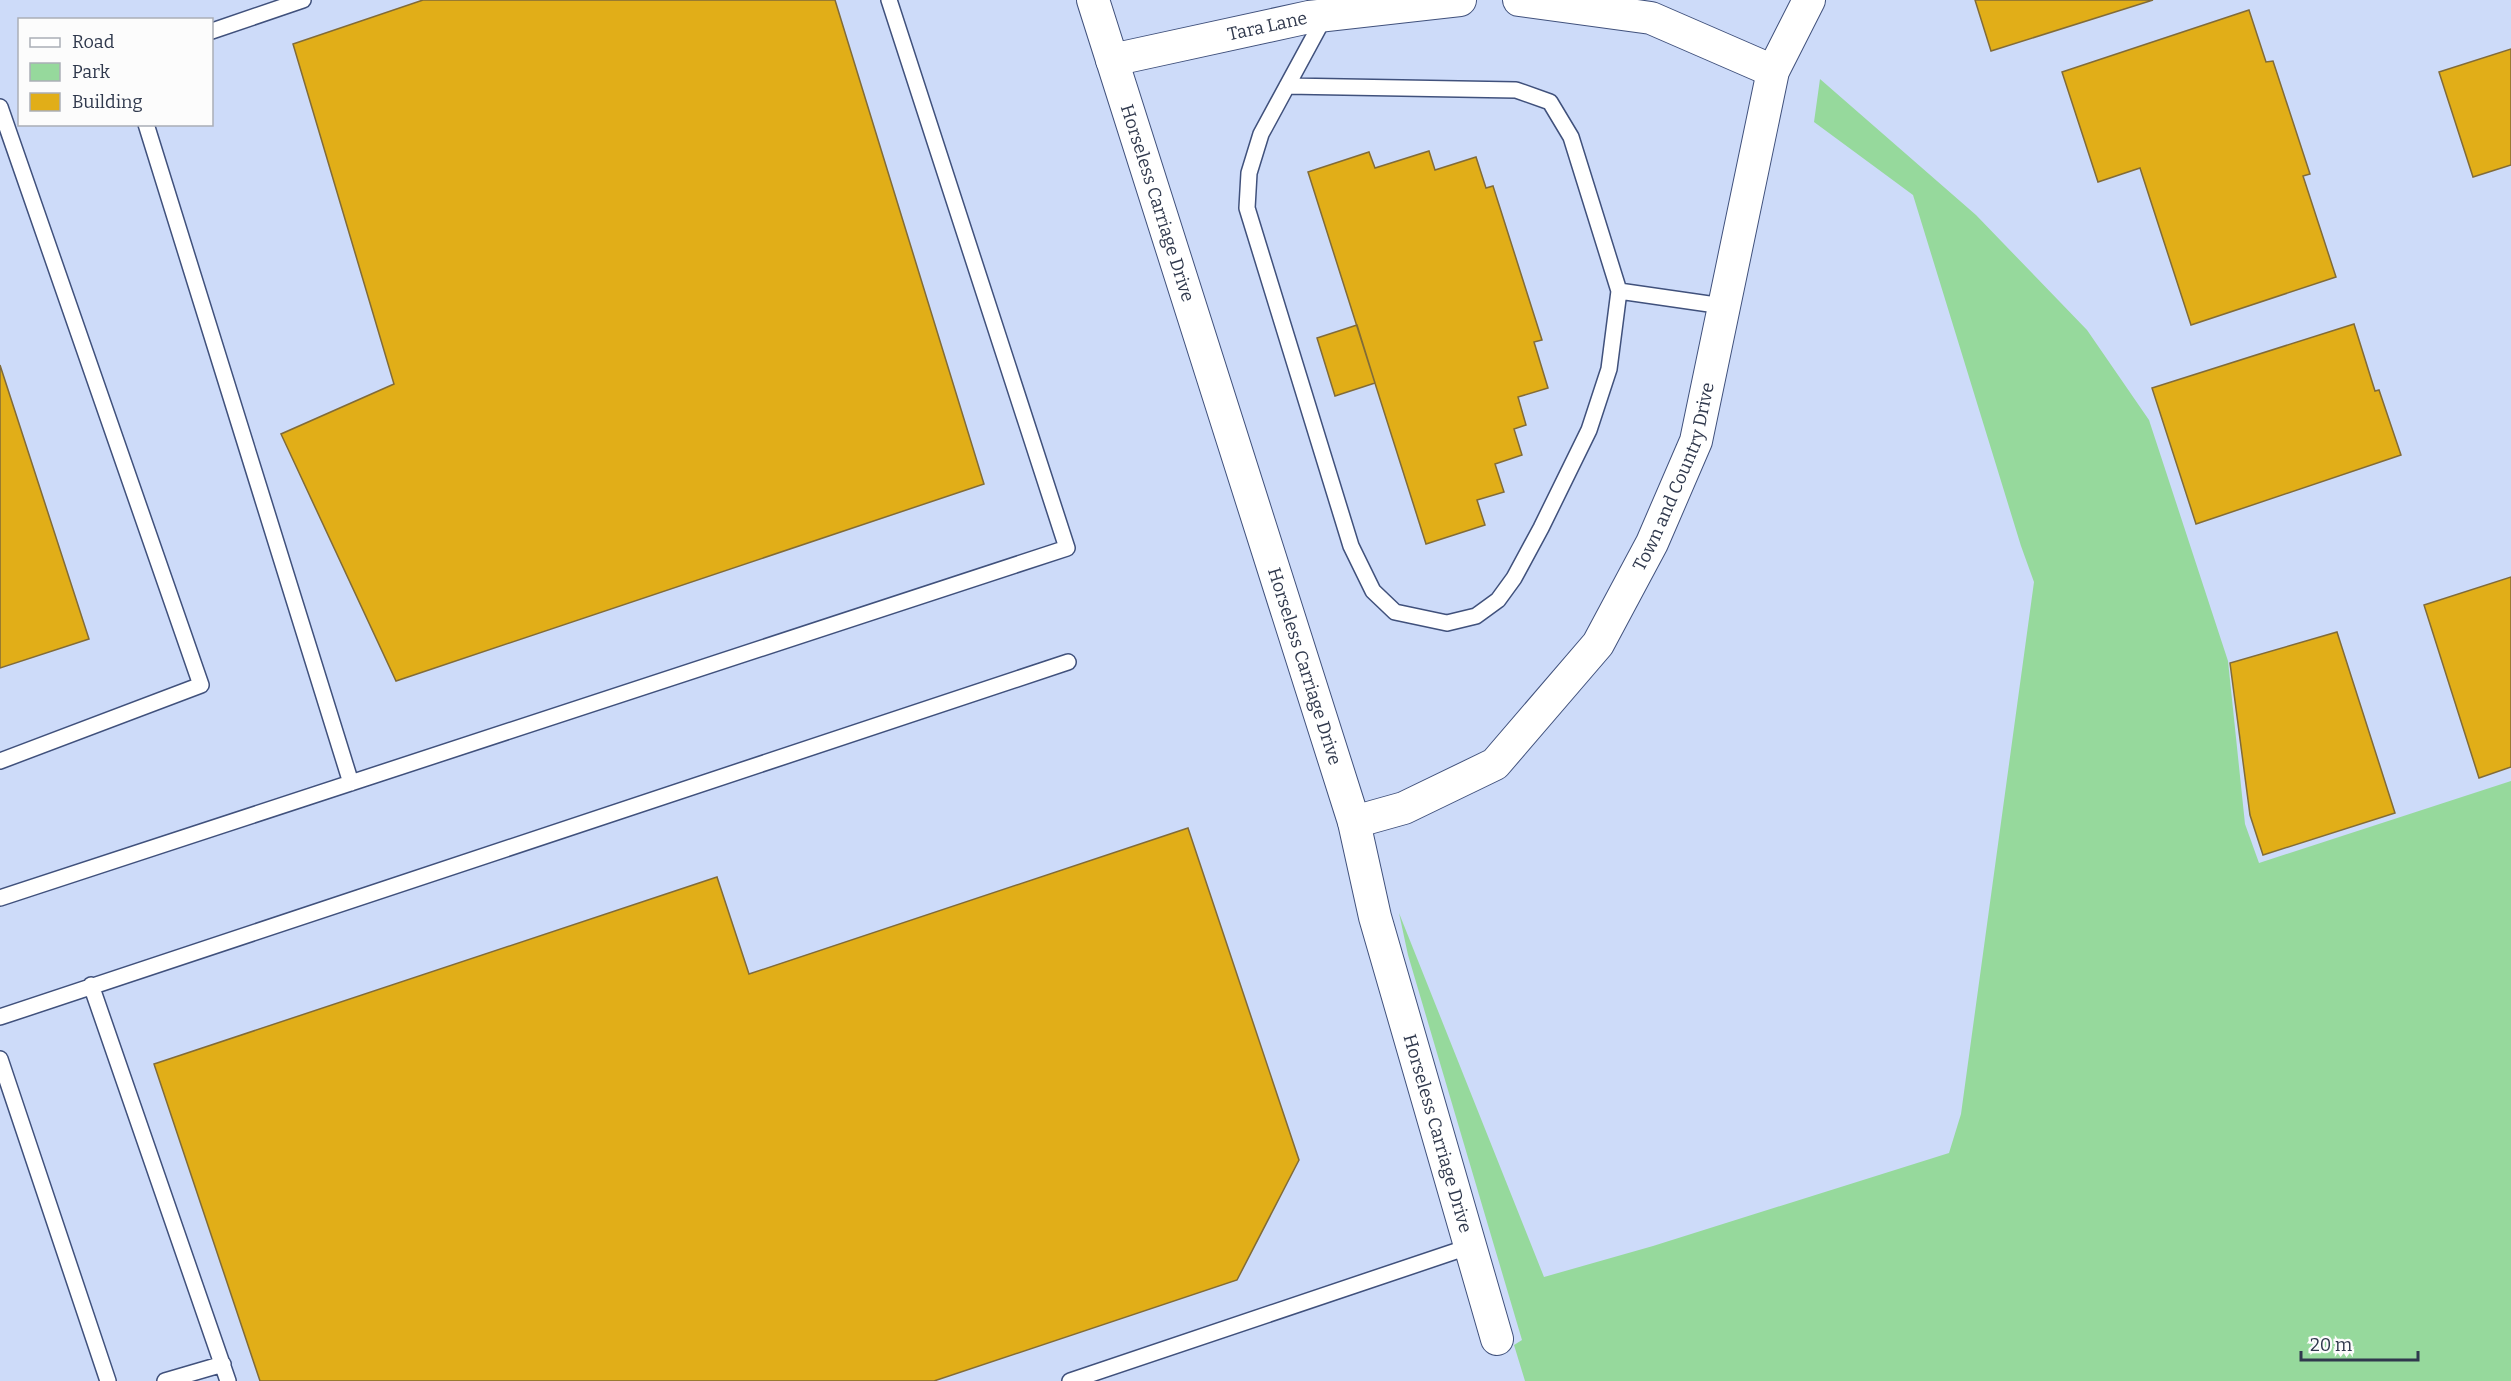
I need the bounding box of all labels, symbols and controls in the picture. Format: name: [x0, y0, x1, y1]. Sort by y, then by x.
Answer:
street label: Tara Lane: [1225, 7, 1309, 45]
legend: [18, 18, 213, 126]
text: Road: [72, 31, 115, 53]
text: Park: [72, 61, 111, 83]
text: Building: [72, 91, 143, 113]
street label: Horseless Carriage Drive: [1116, 102, 1199, 304]
street label: Town and Country Drive: [1628, 380, 1719, 575]
street label: Horseless Carriage Drive: [1263, 565, 1346, 768]
street label: Horseless Carriage Drive: [1398, 1032, 1477, 1235]
scale bar: [2301, 1324, 2418, 1362]
text: 20 m: [2310, 1334, 2352, 1356]

